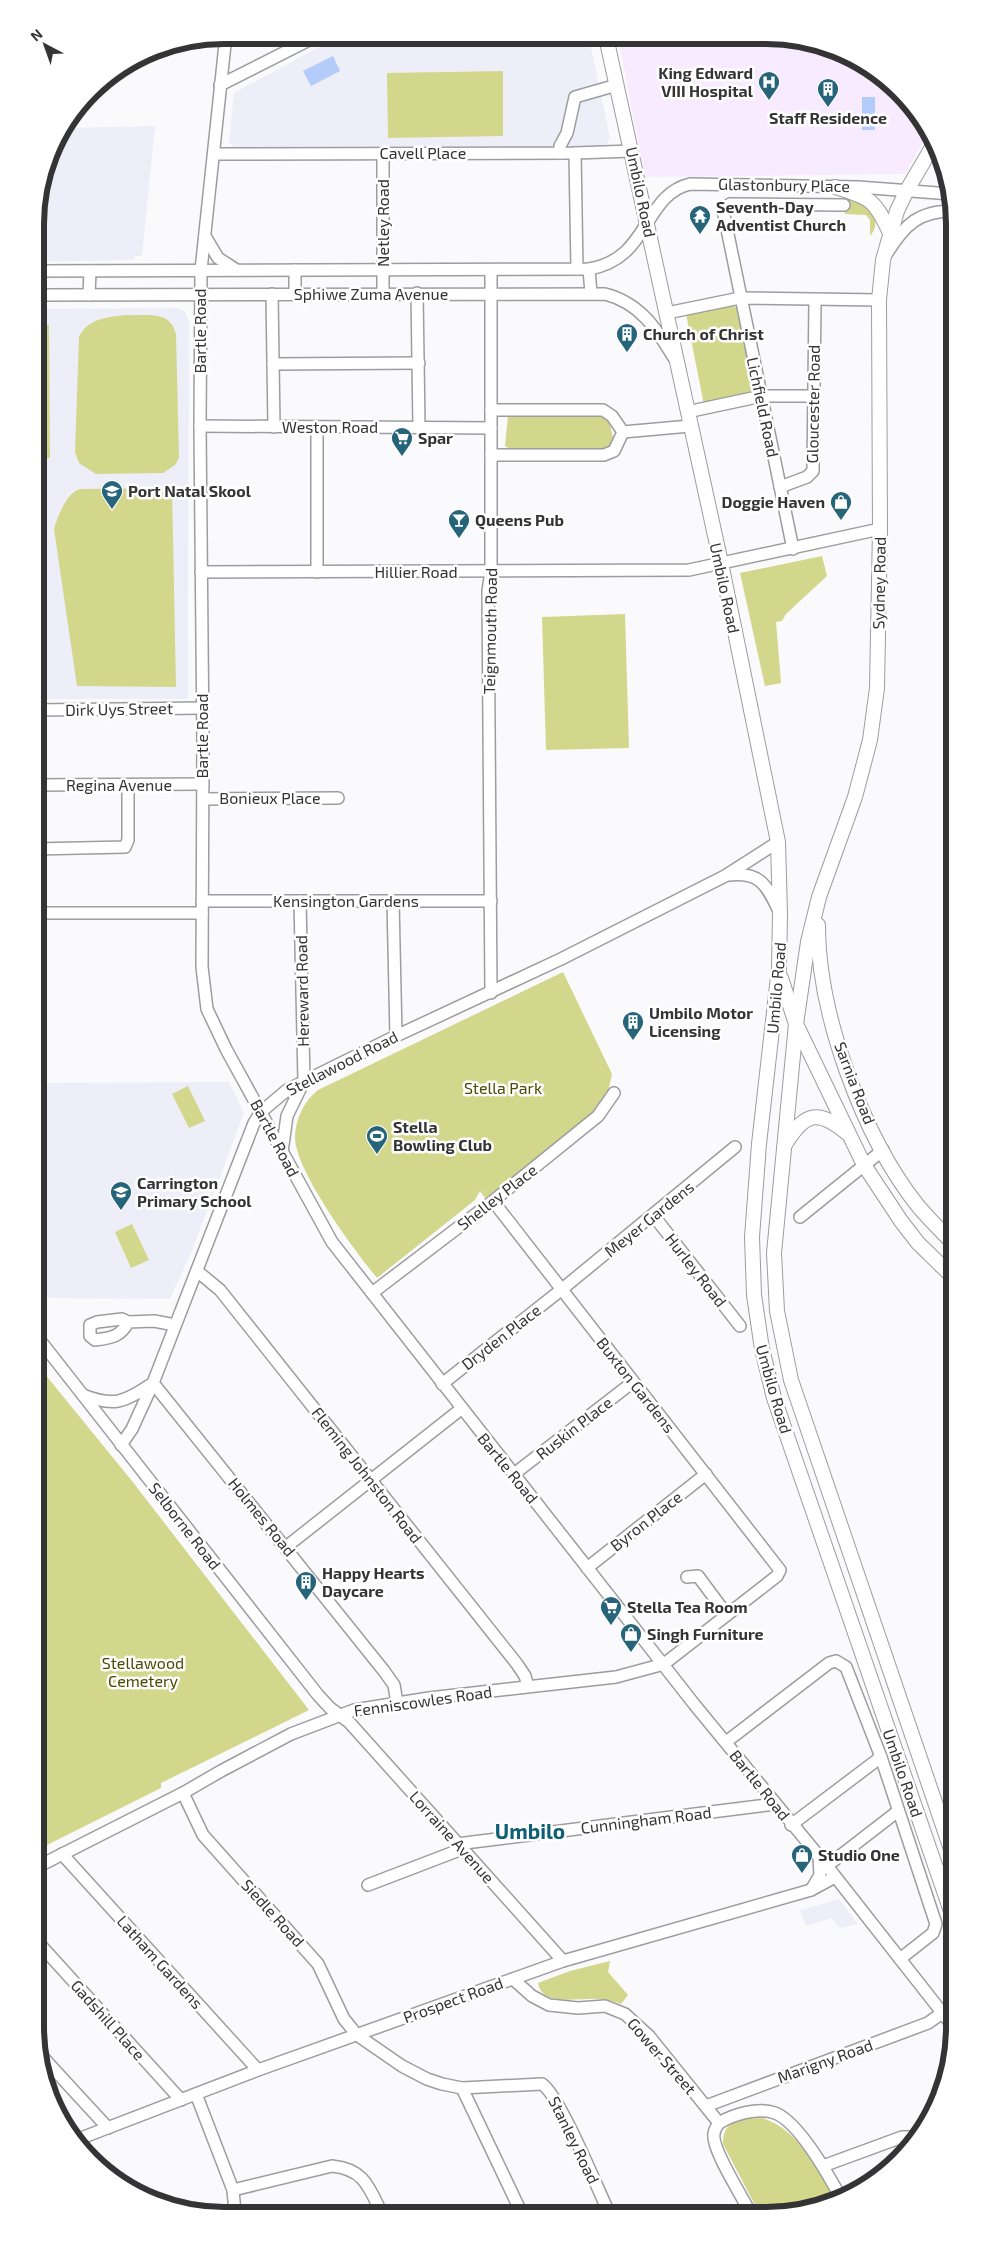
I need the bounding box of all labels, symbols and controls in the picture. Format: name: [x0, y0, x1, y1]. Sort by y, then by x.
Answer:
north arrow: [20, 20, 70, 70]
text: N: [27, 25, 46, 45]
place label: King Edward VIII Hospital: [658, 63, 754, 100]
hospital icon: King Edward VIII Hospital: [757, 70, 781, 101]
building icon: Staff Residence: [816, 77, 840, 108]
place label: Staff Residence: [769, 108, 887, 127]
street label: Cavell Place: [380, 143, 466, 162]
street label: Umbilo Road: [623, 145, 660, 239]
street label: Glastonbury Place: [718, 174, 850, 195]
street label: Netley Road: [373, 179, 392, 267]
place label: Seventh-Day Adventist Church: [716, 197, 846, 234]
temple icon: Seventh-Day Adventist Church: [688, 204, 712, 235]
street label: Sphiwe Zuma Avenue: [294, 284, 448, 303]
street label: Bartle Road: [190, 289, 209, 373]
building icon: Church of Christ: [615, 322, 639, 353]
place label: Church of Christ: [643, 324, 764, 343]
street label: Gloucester Road: [802, 345, 823, 463]
street label: Lichfield Road: [744, 355, 783, 459]
street label: Weston Road: [282, 417, 378, 436]
supermarket icon: Spar: [390, 426, 414, 457]
place label: Spar: [418, 428, 453, 447]
school or university icon: Port Natal Skool: [100, 479, 124, 510]
place label: Port Natal Skool: [128, 481, 252, 500]
shop icon: Doggie Haven: [829, 490, 853, 521]
place label: Doggie Haven: [721, 492, 825, 511]
bar icon: Queens Pub: [447, 508, 471, 539]
place label: Queens Pub: [475, 510, 564, 530]
street label: Sydney Road: [868, 536, 889, 630]
street label: Umbilo Road: [707, 541, 744, 635]
street label: Hillier Road: [374, 562, 458, 581]
street label: Teignmouth Road: [479, 568, 500, 694]
street label: Bartle Road: [192, 694, 211, 778]
street label: Dirk Uys Street: [65, 698, 173, 719]
street label: Regina Avenue: [66, 775, 172, 794]
street label: Bonieux Place: [219, 788, 321, 807]
street label: Kensington Gardens: [273, 891, 419, 910]
street label: Hereward Road: [291, 935, 312, 1047]
street label: Umbilo Road: [762, 941, 789, 1035]
place label: Umbilo Motor Licensing: [649, 1003, 753, 1040]
building icon: Umbilo Motor Licensing: [621, 1010, 645, 1041]
street label: Stellawood Road: [283, 1026, 401, 1099]
street label: Sarnia Road: [831, 1039, 880, 1127]
park label: Stella Park: [464, 1078, 542, 1097]
street label: Bartle Road: [247, 1096, 304, 1180]
place label: Stella Bowling Club: [393, 1117, 492, 1154]
sports icon: Stella Bowling Club: [365, 1124, 389, 1155]
street label: Shelley Place: [453, 1160, 540, 1234]
place label: Carrington Primary School: [137, 1173, 252, 1211]
street label: Meyer Gardens: [600, 1177, 697, 1260]
school or university icon: Carrington Primary School: [109, 1180, 133, 1211]
street label: Hurley Road: [662, 1229, 731, 1310]
street label: Dryden Place: [457, 1300, 544, 1373]
street label: Buxton Gardens: [593, 1333, 680, 1436]
street label: Umbilo Road: [753, 1342, 796, 1436]
street label: Ruskin Place: [532, 1392, 616, 1463]
street label: Fleming Johnston Road: [308, 1403, 426, 1547]
street label: Bartle Road: [474, 1429, 543, 1507]
street label: Holmes Road: [225, 1474, 300, 1560]
street label: Selborne Road: [146, 1478, 225, 1573]
street label: Byron Place: [606, 1487, 685, 1555]
place label: Happy Hearts Daycare: [322, 1563, 425, 1601]
building icon: Happy Hearts Daycare: [294, 1570, 318, 1601]
supermarket icon: Stella Tea Room: [599, 1595, 623, 1626]
place label: Stella Tea Room: [627, 1597, 748, 1616]
shop icon: Singh Furniture: [619, 1622, 643, 1653]
place label: Singh Furniture: [647, 1624, 764, 1643]
park label: Stellawood Cemetery: [102, 1653, 184, 1690]
street label: Fenniscowles Road: [353, 1681, 493, 1720]
street label: Umbilo Road: [880, 1726, 927, 1819]
street label: Bartle Road: [726, 1746, 795, 1824]
street label: Lorraine Avenue: [406, 1787, 499, 1887]
street label: Cunningham Road: [579, 1802, 712, 1837]
district label: Umbilo: [495, 1818, 565, 1843]
shop icon: Studio One: [790, 1843, 814, 1874]
place label: Studio One: [818, 1845, 900, 1864]
street label: Siedle Road: [238, 1875, 309, 1950]
street label: Latham Gardens: [113, 1911, 207, 2012]
street label: Prospect Road: [400, 1973, 505, 2026]
street label: Gadshill Place: [67, 1976, 149, 2064]
street label: Gower Street: [624, 2014, 701, 2098]
street label: Marigny Road: [775, 2035, 875, 2087]
street label: Stanley Road: [545, 2093, 604, 2187]

